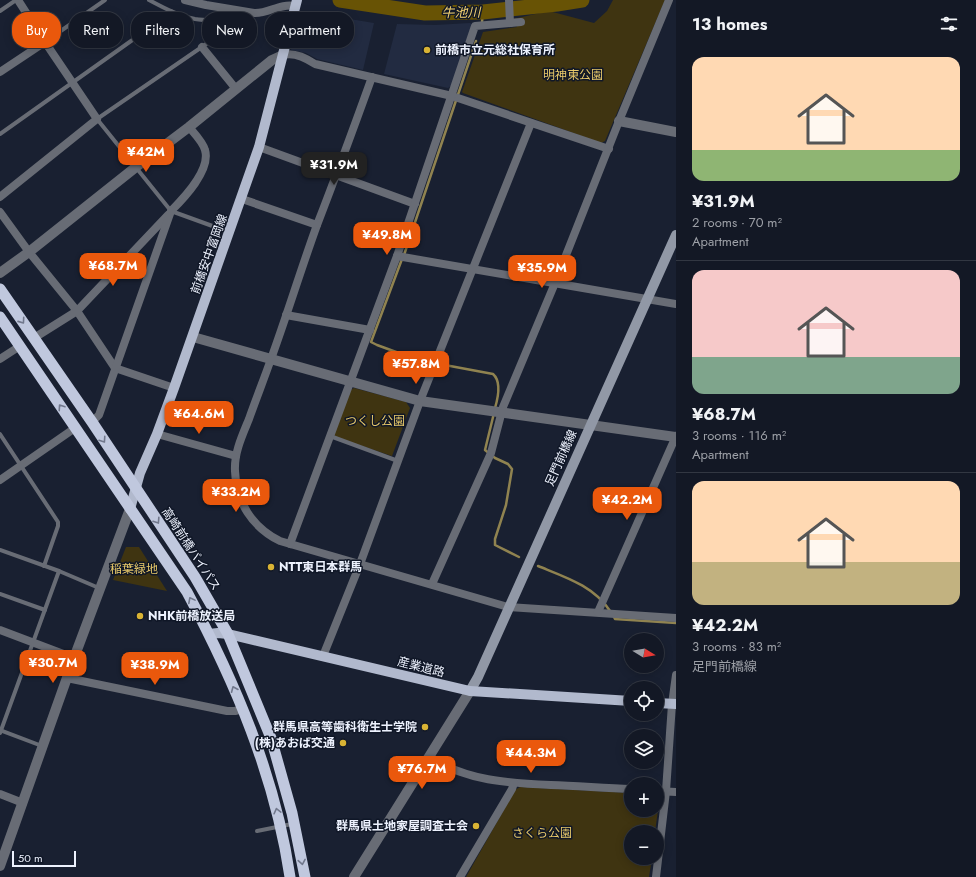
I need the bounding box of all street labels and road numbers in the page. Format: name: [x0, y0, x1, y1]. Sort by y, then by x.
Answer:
street label: 前橋安中富岡線: [186, 211, 232, 297]
street label: 足門前橋線: [541, 427, 581, 489]
street label: 高崎前橋バイパス: [157, 504, 225, 594]
street label: 産業道路: [396, 652, 446, 682]

